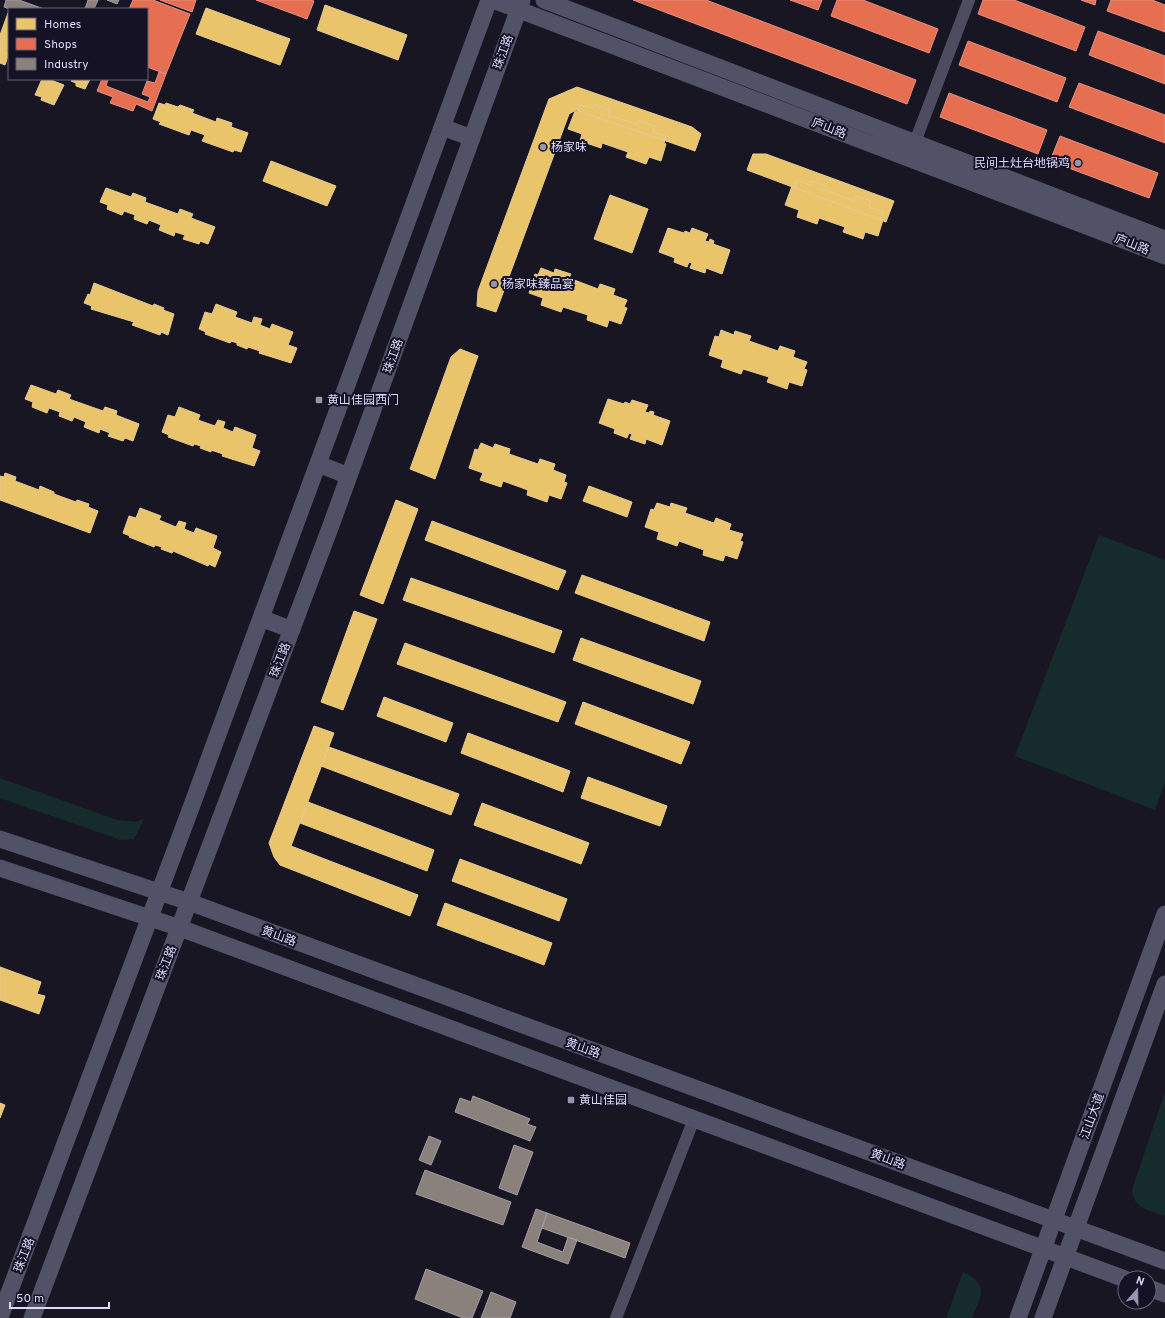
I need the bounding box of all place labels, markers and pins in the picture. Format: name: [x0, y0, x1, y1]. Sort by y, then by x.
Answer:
place label: 杨家味: [551, 140, 587, 156]
marker: 杨家味: [538, 142, 548, 152]
place label: 民间土灶台地锅鸡: [974, 156, 1070, 172]
marker: 民间土灶台地锅鸡: [1073, 158, 1083, 168]
place label: 杨家味臻品宴: [502, 277, 574, 293]
marker: 杨家味臻品宴: [489, 279, 499, 289]
place label: 黄山佳园西门: [327, 393, 399, 409]
marker: 黄山佳园西门: [314, 395, 324, 405]
place label: 黄山佳园: [579, 1093, 627, 1109]
marker: 黄山佳园: [566, 1095, 576, 1105]

